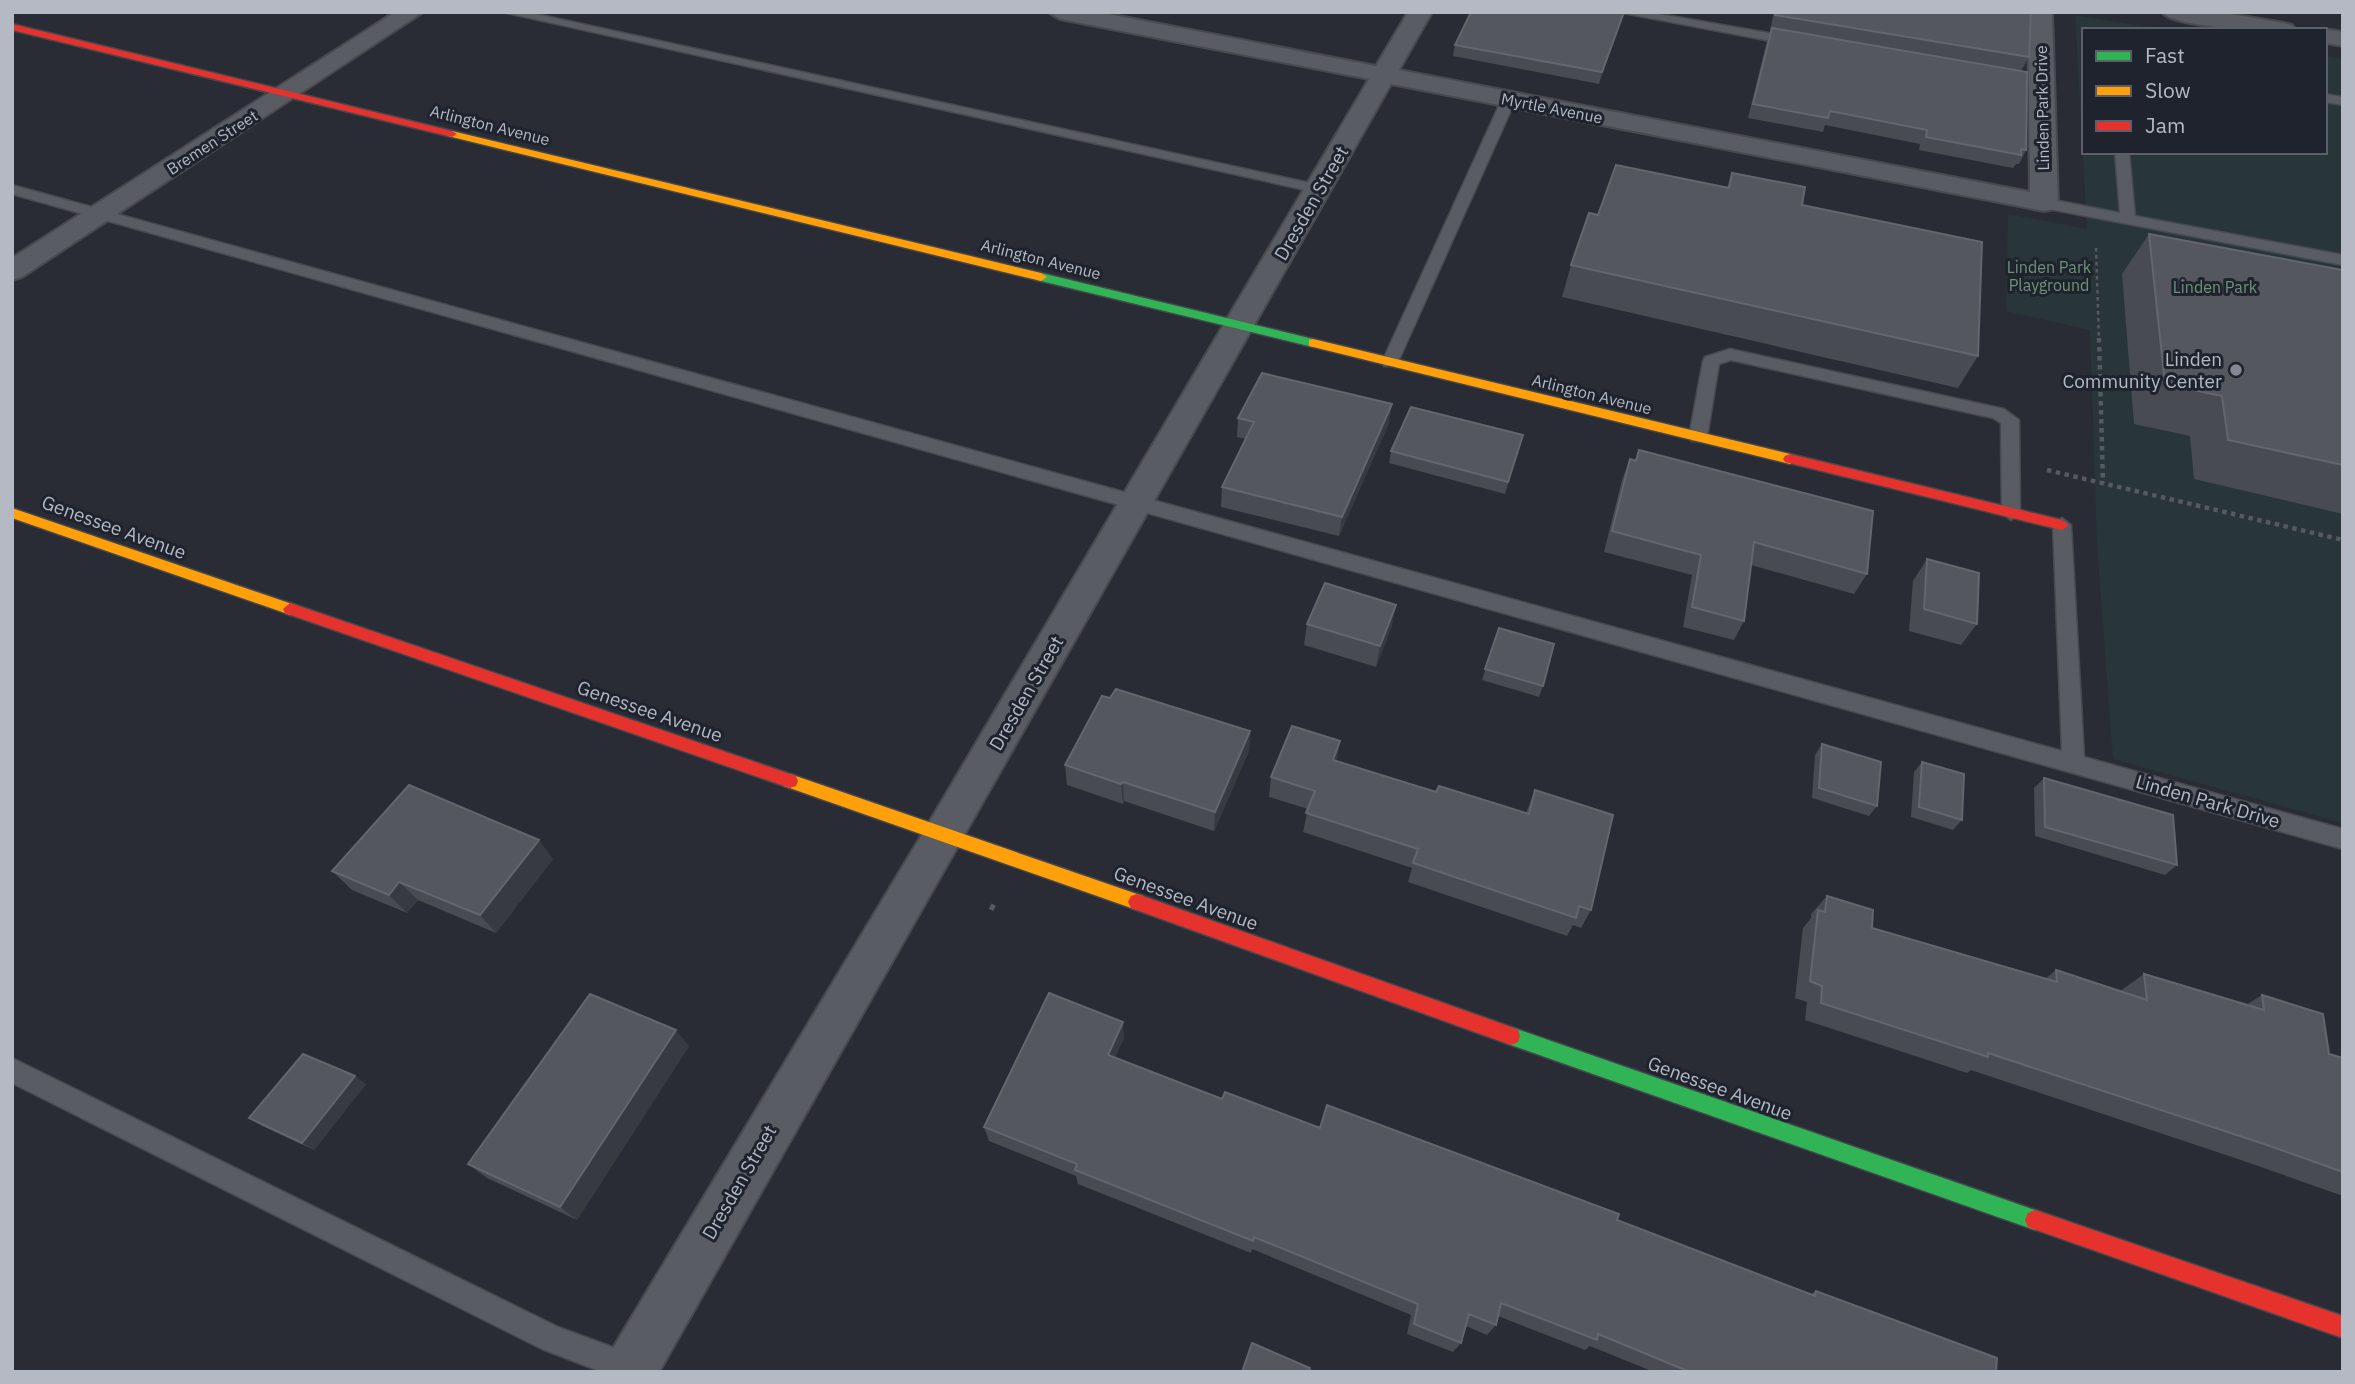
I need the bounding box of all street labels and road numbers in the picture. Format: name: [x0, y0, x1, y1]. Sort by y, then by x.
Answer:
street label: Linden Park Drive: [2031, 45, 2053, 171]
street label: Myrtle Avenue: [1500, 88, 1605, 128]
street label: Arlington Avenue: [428, 100, 552, 150]
street label: Bremen Street: [163, 105, 261, 179]
street label: Dresden Street: [1269, 142, 1353, 264]
street label: Arlington Avenue: [979, 234, 1103, 284]
street label: Arlington Avenue: [1530, 369, 1654, 419]
street label: Genessee Avenue: [38, 490, 190, 564]
street label: Dresden Street: [984, 632, 1068, 754]
street label: Genessee Avenue: [574, 675, 726, 747]
street label: Linden Park Drive: [2133, 769, 2283, 833]
street label: Genessee Avenue: [1110, 861, 1262, 935]
street label: Genessee Avenue: [1644, 1051, 1796, 1125]
street label: Dresden Street: [697, 1121, 781, 1243]

